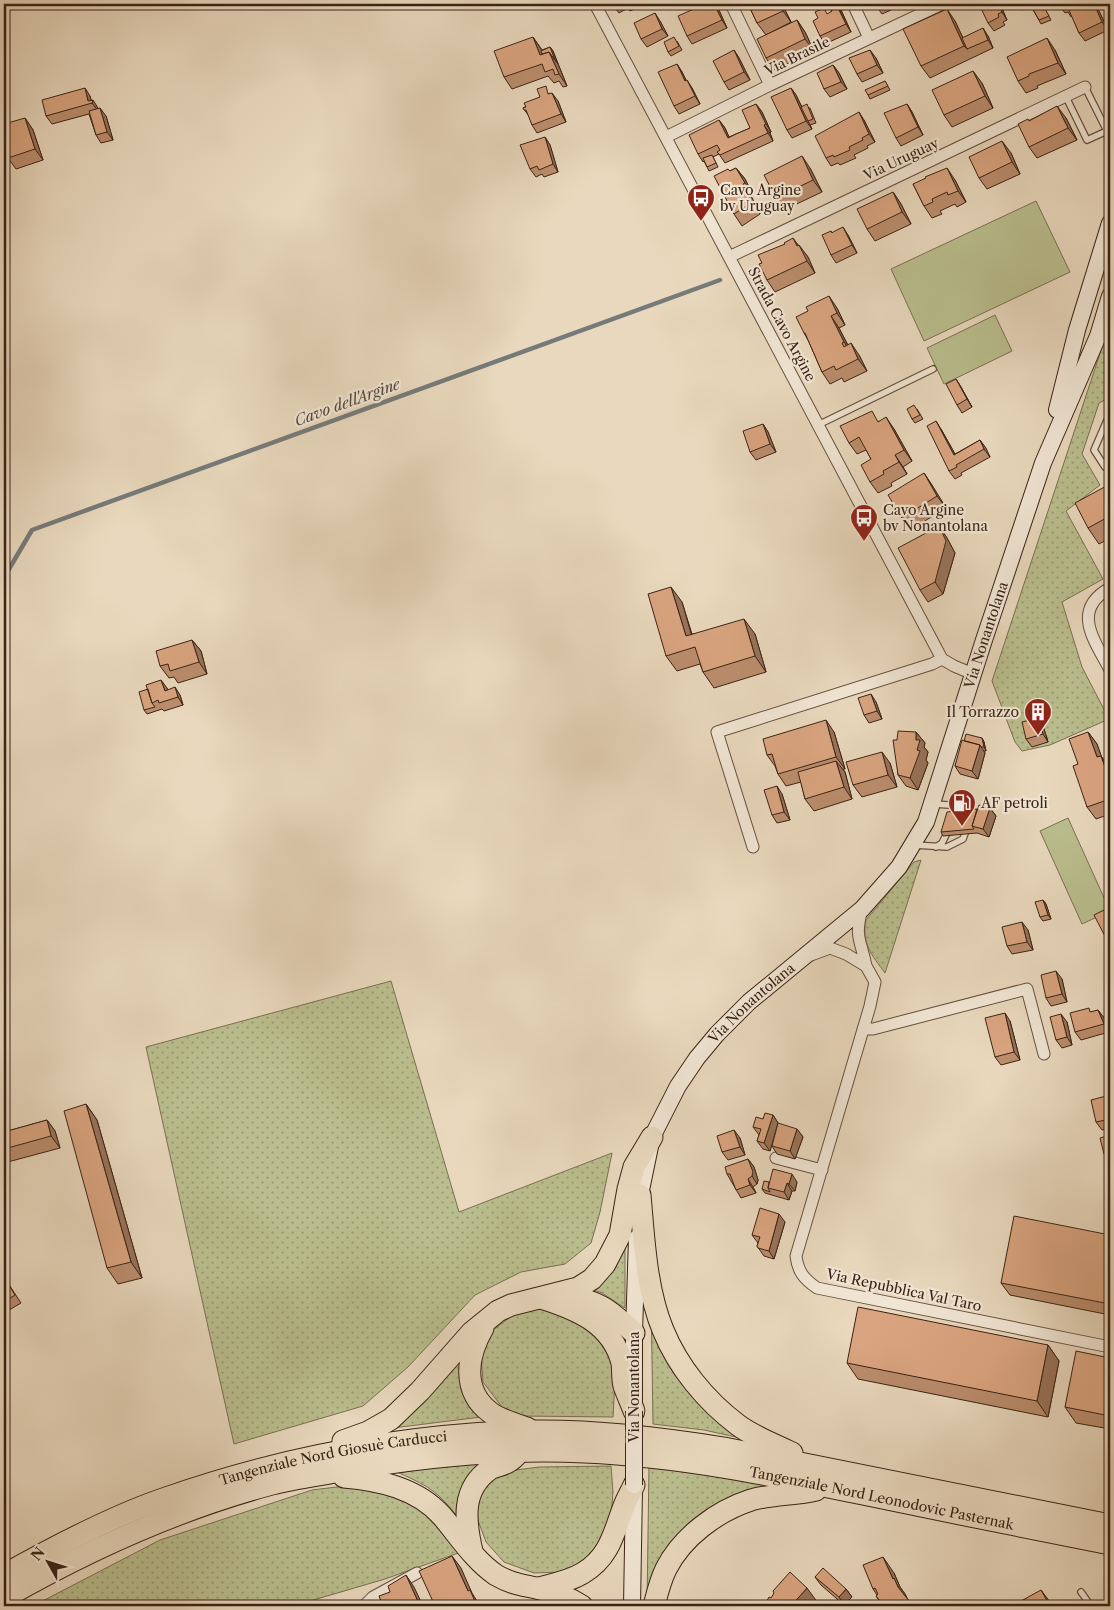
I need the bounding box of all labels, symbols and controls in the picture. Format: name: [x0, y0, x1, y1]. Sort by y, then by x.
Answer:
street label: Via Brasile: [760, 32, 833, 80]
street label: Via Uruguay: [860, 134, 942, 185]
place label: Cavo Argine bv Uruguay: [720, 181, 801, 215]
bus stop icon: Cavo Argine bv Uruguay: [686, 183, 716, 222]
street label: Strada Cavo Argine: [744, 264, 820, 385]
water label: Cavo dell'Argine: [292, 374, 403, 430]
place label: Cavo Argine bv Nonantolana: [883, 501, 989, 535]
bus stop icon: Cavo Argine bv Nonantolana: [849, 503, 879, 542]
street label: Via Nonantolana: [960, 579, 1012, 692]
building icon: Il Torrazzo: [1023, 697, 1053, 736]
place label: Il Torrazzo: [946, 703, 1019, 721]
fuel station icon: AF petroli: [947, 788, 977, 827]
place label: AF petroli: [980, 794, 1048, 812]
street label: Via Nonantolana: [704, 959, 799, 1048]
street label: Via Repubblica Val Taro: [824, 1265, 983, 1315]
street label: Via Nonantolana: [625, 1331, 643, 1444]
street label: Tangenziale Nord Giosuè Carducci: [217, 1427, 448, 1489]
street label: Tangenziale Nord Leonodovic Pasternak: [748, 1463, 1016, 1534]
north arrow: [22, 1538, 72, 1588]
text: N: [27, 1543, 49, 1564]

